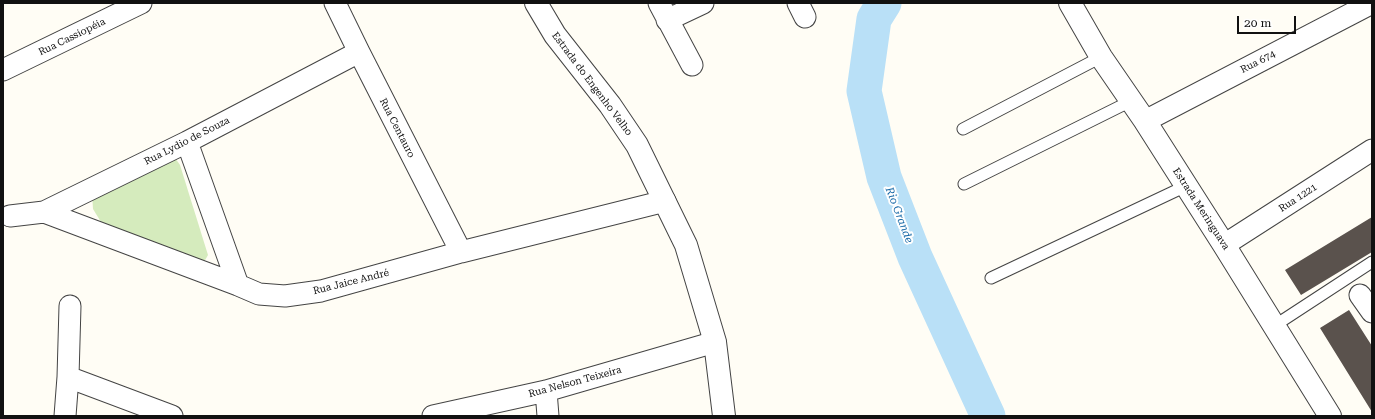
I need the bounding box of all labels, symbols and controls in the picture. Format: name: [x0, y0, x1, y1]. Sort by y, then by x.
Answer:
scale bar: [1239, 8, 1298, 34]
street label: Rua Cassiopéia: [37, 16, 107, 58]
text: 20 m: [1244, 16, 1271, 30]
street label: Estrada do Engenho Velho: [549, 30, 635, 138]
street label: Rua 674: [1238, 48, 1278, 76]
street label: Rua Centauro: [377, 96, 417, 160]
street label: Rua Lydio de Souza: [142, 114, 232, 168]
street label: Estrada Meringuava: [1170, 166, 1232, 252]
street label: Rua 1221: [1277, 181, 1319, 215]
water label: Rio Grande: [882, 185, 916, 245]
street label: Rua Jaice André: [312, 267, 390, 297]
street label: Rua Nelson Teixeira: [527, 364, 623, 400]

